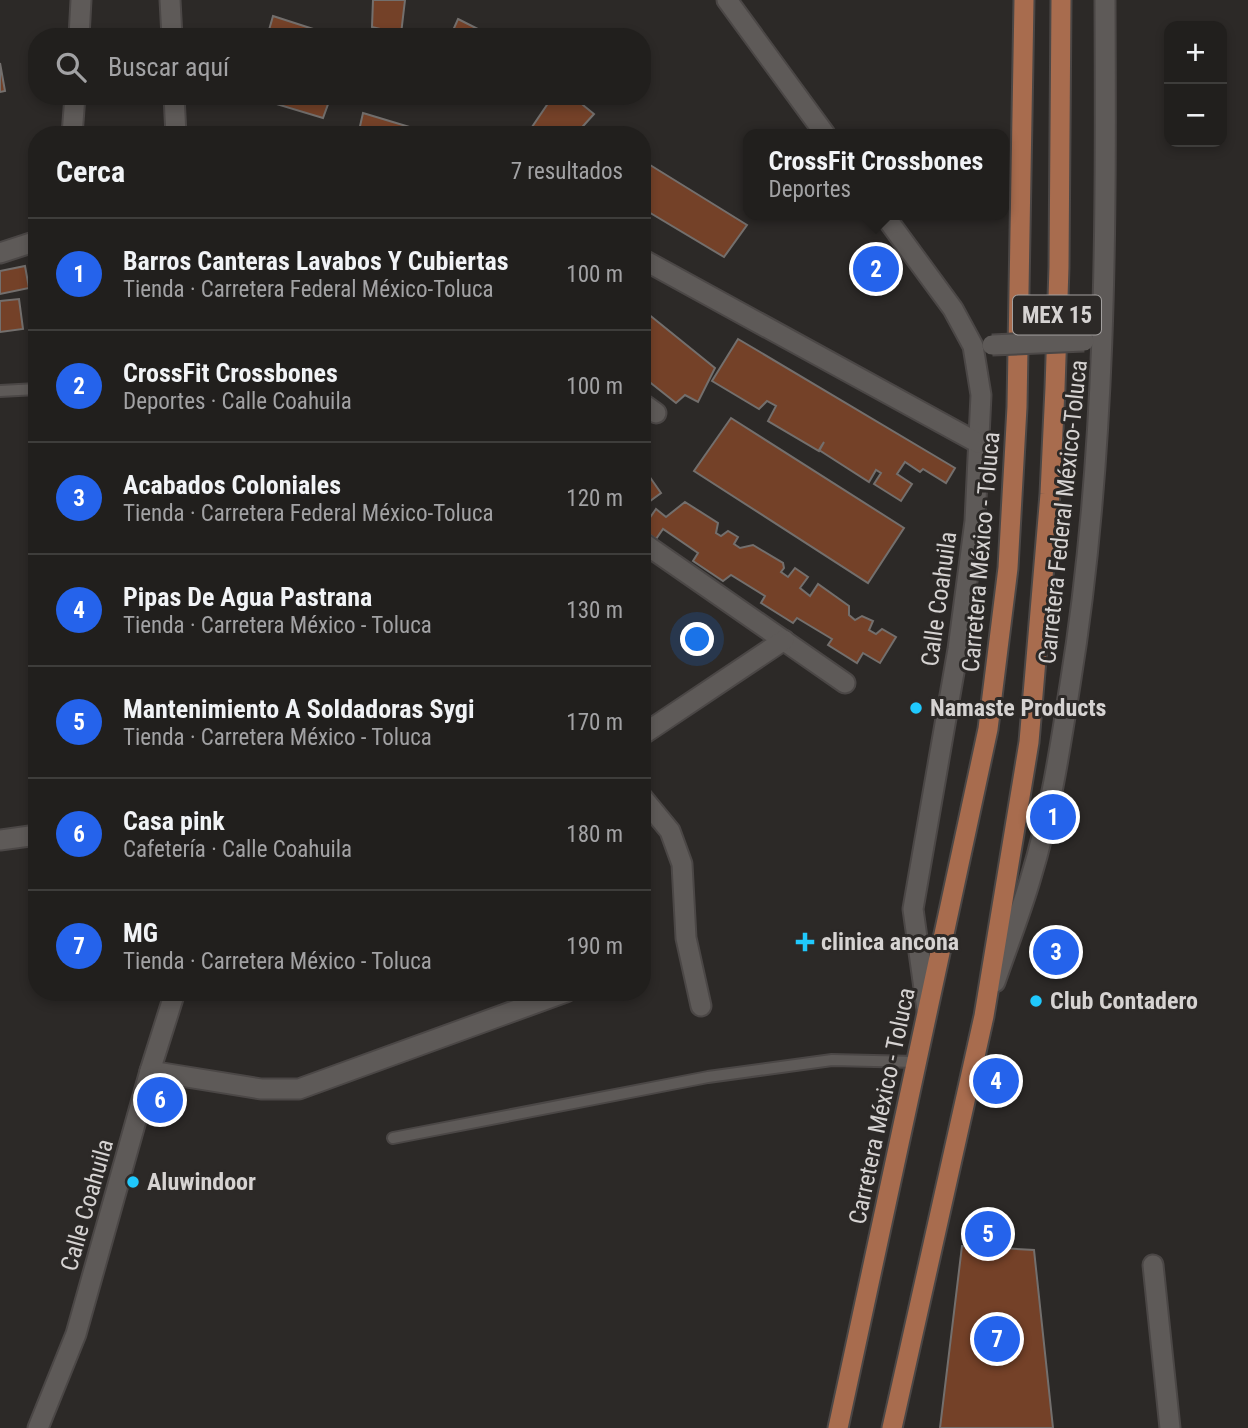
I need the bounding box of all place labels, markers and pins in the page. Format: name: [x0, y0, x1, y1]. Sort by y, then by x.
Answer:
pin: 2: [853, 243, 899, 295]
place label: Namaste Products: [930, 694, 1107, 722]
marker: Namaste Products: [908, 700, 924, 716]
pin: 1: [1030, 791, 1076, 843]
pin: 3: [1033, 926, 1079, 978]
place label: clinica ancona: [821, 928, 959, 956]
marker: clinica ancona: [795, 932, 815, 952]
place label: Club Contadero: [1050, 987, 1198, 1015]
marker: Club Contadero: [1028, 993, 1044, 1009]
pin: 4: [973, 1055, 1019, 1107]
pin: 6: [137, 1074, 183, 1126]
place label: Aluwindoor: [147, 1168, 256, 1196]
marker: Aluwindoor: [125, 1174, 141, 1190]
pin: 5: [965, 1208, 1011, 1260]
pin: 7: [974, 1313, 1020, 1365]

